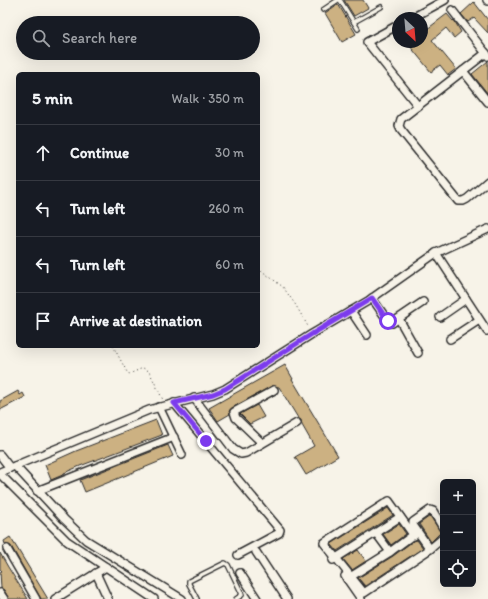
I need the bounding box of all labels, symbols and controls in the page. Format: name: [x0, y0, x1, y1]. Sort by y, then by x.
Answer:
north arrow: [392, 12, 428, 48]
search box: [16, 16, 260, 60]
icon: search: [30, 27, 52, 49]
text: Search here: [62, 29, 137, 47]
text: 5 min: [32, 88, 72, 108]
text: Walk · 350 m: [172, 91, 244, 106]
icon: ahead: [32, 142, 54, 164]
text: Continue: [70, 144, 129, 162]
text: 30 m: [215, 145, 244, 160]
icon: left: [32, 198, 54, 220]
text: Turn left: [70, 200, 125, 218]
text: 260 m: [208, 201, 244, 216]
icon: left: [32, 254, 54, 276]
text: Turn left: [70, 256, 125, 274]
text: 60 m: [215, 257, 244, 272]
icon: arrive: [32, 310, 54, 332]
text: Arrive at destination: [70, 312, 202, 330]
route start: [379, 312, 397, 330]
route end: [197, 432, 215, 450]
map controls: [440, 479, 476, 587]
button: +: [440, 479, 476, 515]
button: −: [440, 515, 476, 551]
button: locate: [440, 551, 476, 587]

